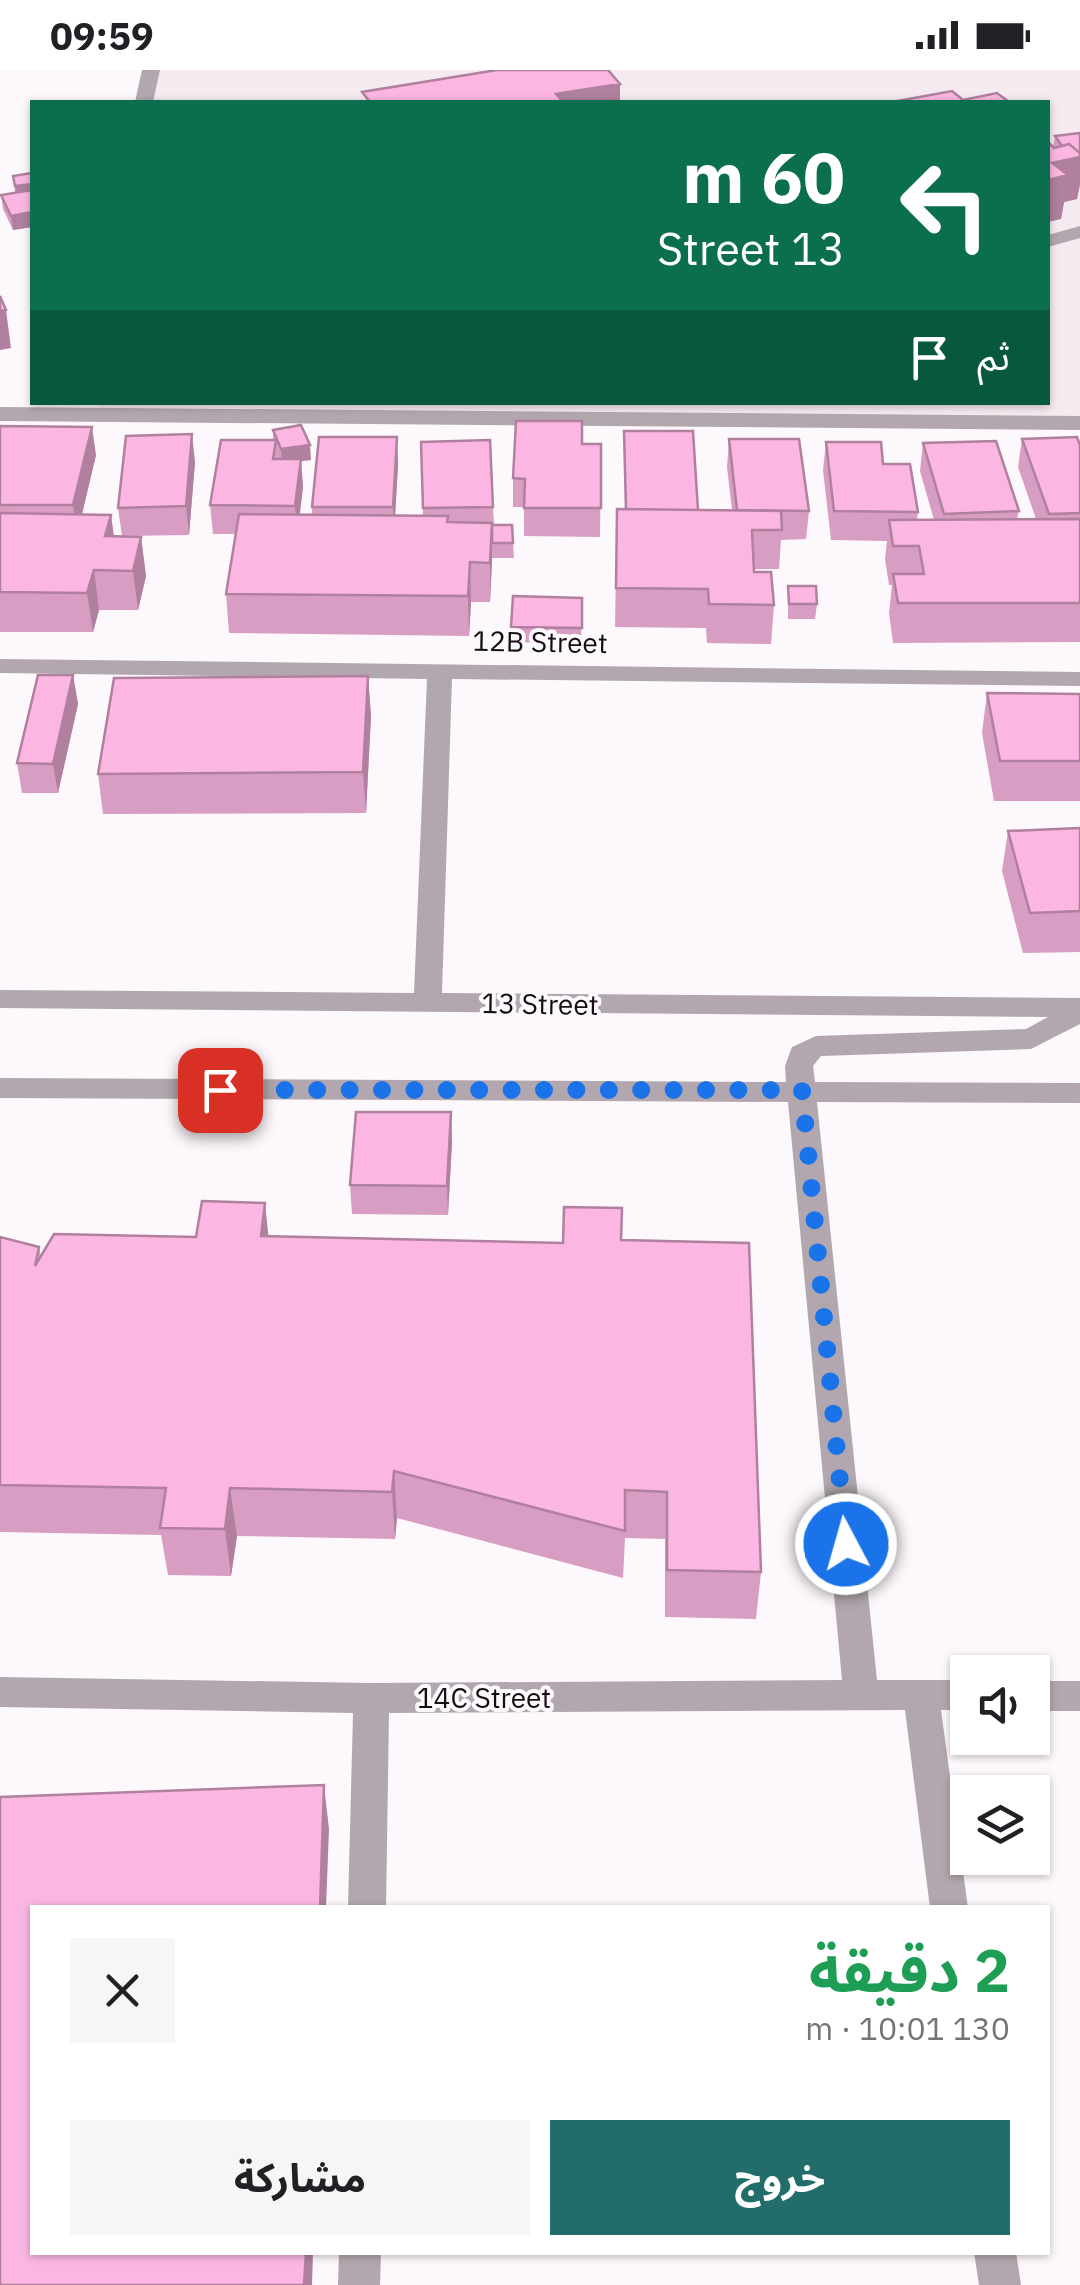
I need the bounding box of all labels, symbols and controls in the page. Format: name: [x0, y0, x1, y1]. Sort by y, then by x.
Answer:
text: 09:59: [50, 11, 154, 60]
text: 60 m: [682, 131, 845, 222]
icon: left: [880, 140, 1010, 270]
text: 13 Street: [657, 219, 845, 277]
icon: arrive: [902, 330, 957, 385]
text: ثم: [977, 331, 1010, 380]
street label: 12B Street: [472, 622, 608, 661]
street label: 13 Street: [481, 984, 599, 1023]
pin: [178, 1048, 263, 1133]
icon: arrive: [193, 1063, 248, 1118]
position arrow: [794, 1492, 898, 1596]
map controls: [950, 1655, 1050, 1875]
button: sound: [950, 1655, 1050, 1755]
street label: 14C Street: [417, 1679, 551, 1716]
button: layers: [950, 1775, 1050, 1875]
text: 2 دقيقة: [809, 1930, 1010, 2009]
button: close: [70, 1938, 175, 2043]
text: 130 m · 10:01: [805, 2007, 1010, 2049]
button: مشاركة: [70, 2120, 530, 2235]
button: خروج: [550, 2120, 1010, 2235]

